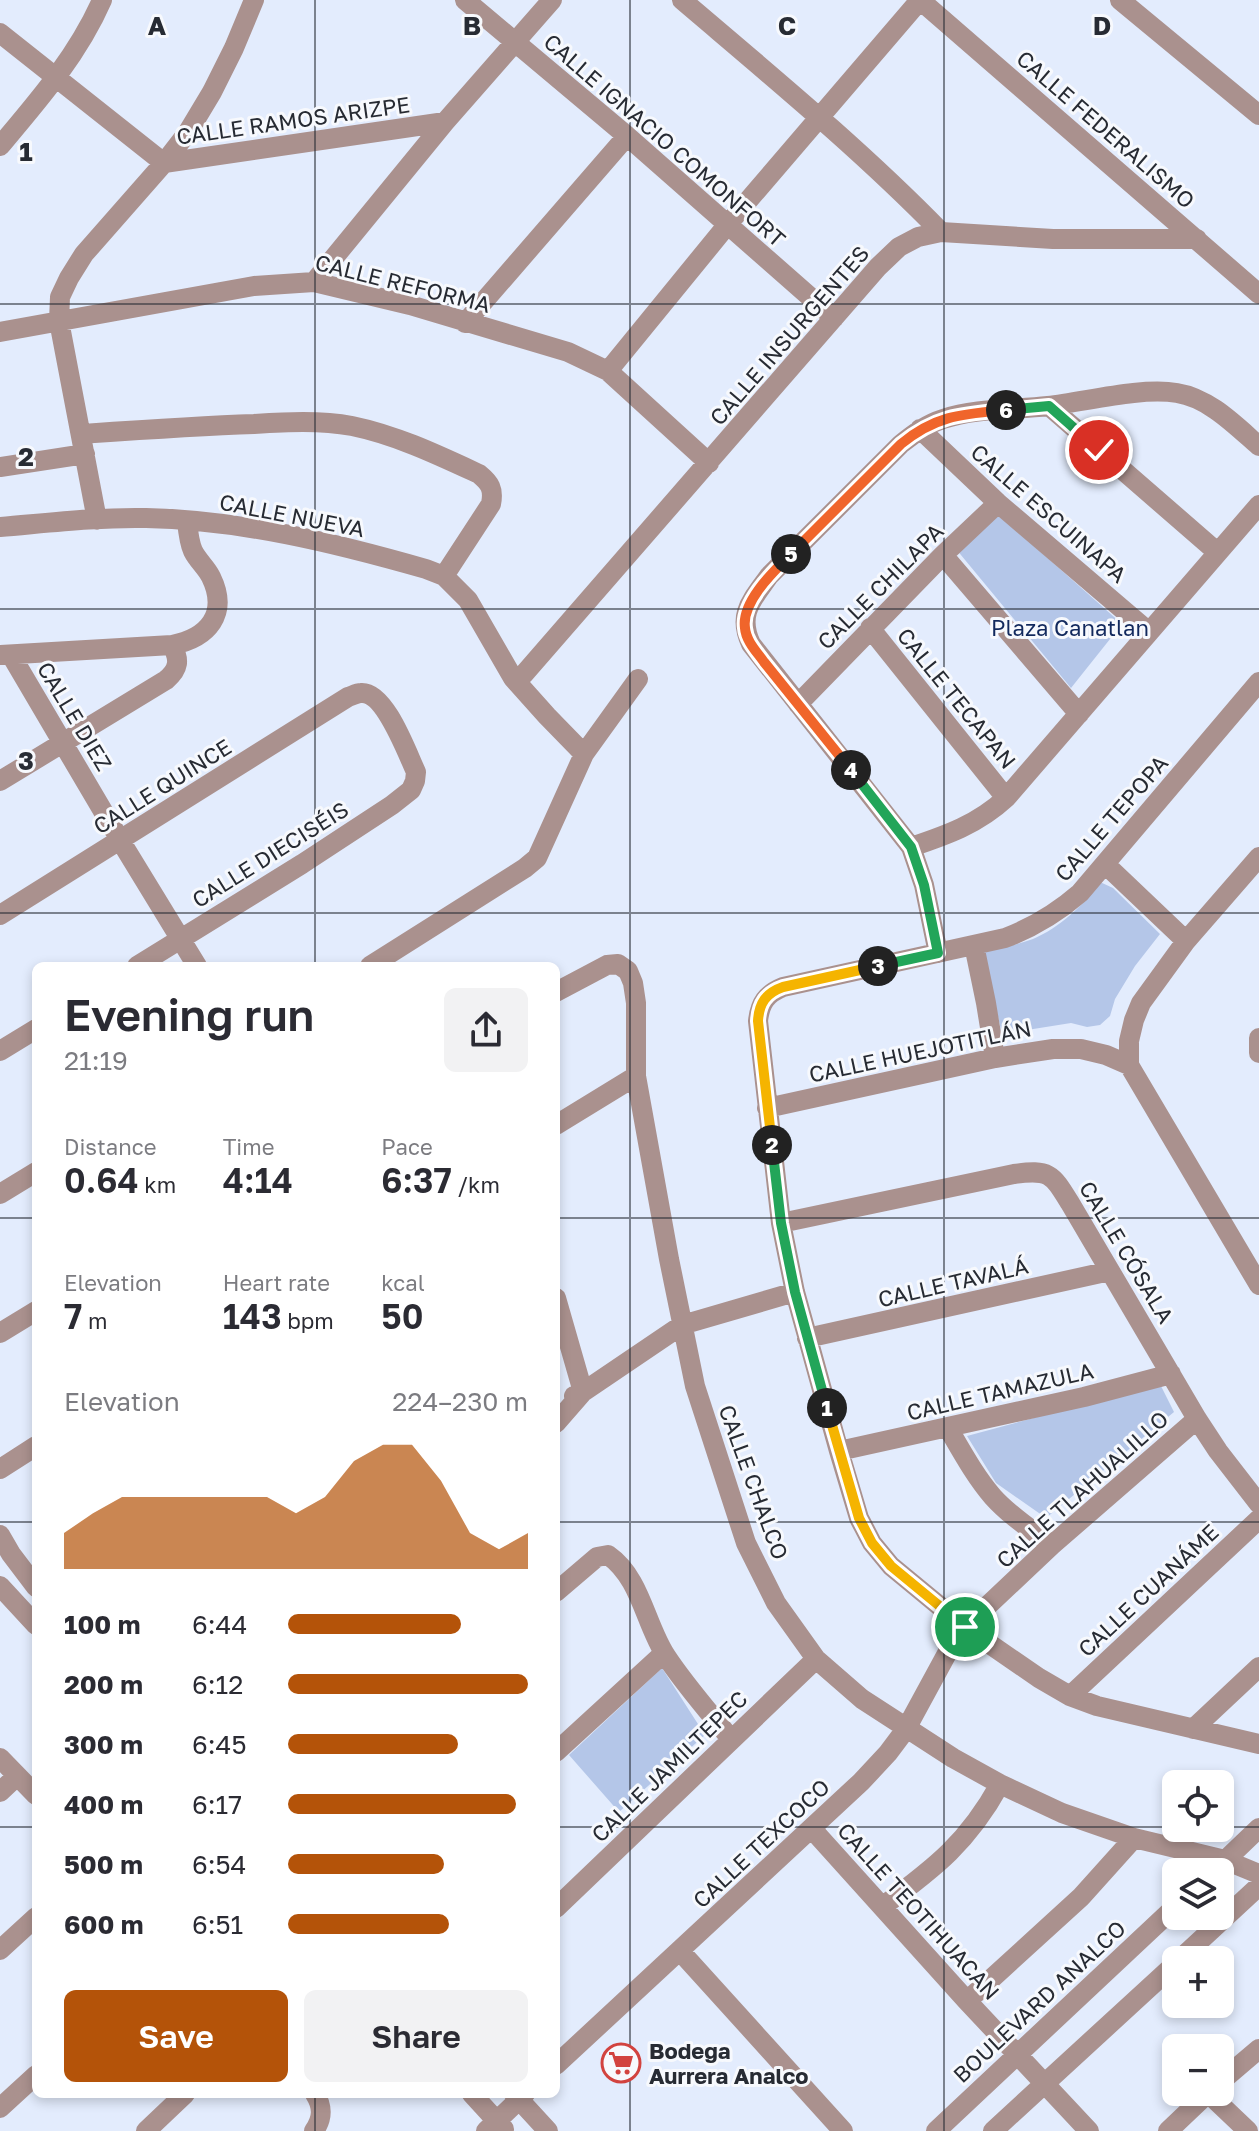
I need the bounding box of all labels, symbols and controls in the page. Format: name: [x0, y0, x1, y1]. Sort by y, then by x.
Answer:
text: A: [148, 10, 167, 41]
text: B: [463, 10, 481, 41]
text: C: [778, 10, 796, 41]
text: D: [1093, 10, 1111, 41]
street label: CALLE IGNACIO COMONFORT: [539, 28, 792, 252]
street label: CALLE FEDERALISMO: [1011, 44, 1201, 214]
street label: CALLE RAMOS ARIZPE: [175, 90, 411, 150]
text: 1: [19, 136, 33, 167]
street label: CALLE INSURGENTES: [704, 240, 874, 430]
street label: CALLE REFORMA: [313, 248, 494, 318]
pin: 6: [986, 390, 1026, 430]
text: 6: [999, 396, 1013, 423]
pin: [1065, 416, 1133, 484]
icon: check: [1077, 428, 1121, 472]
street label: CALLE ESCUINAPA: [966, 438, 1133, 588]
text: 2: [18, 441, 34, 472]
street label: CALLE NUEVA: [217, 488, 367, 542]
street label: CALLE CHILAPA: [811, 517, 949, 655]
pin: 5: [771, 534, 811, 574]
text: 5: [784, 540, 798, 567]
park label: Plaza Canatlan: [991, 614, 1149, 641]
street label: CALLE TECAPAN: [892, 622, 1022, 774]
street label: CALLE DIEZ: [32, 657, 118, 775]
street label: CALLE QUINCE: [88, 733, 236, 839]
text: 3: [18, 745, 34, 776]
street label: CALLE TEPOPA: [1049, 749, 1173, 887]
pin: 4: [831, 750, 871, 790]
text: 4: [844, 756, 858, 783]
street label: CALLE DIECISÉIS: [187, 795, 353, 913]
pin: 3: [858, 946, 898, 986]
text: 3: [871, 952, 885, 979]
text: Evening run: [64, 988, 314, 1041]
button: share: [444, 988, 528, 1072]
street label: CALLE HUEJOTITLÁN: [806, 1014, 1034, 1088]
text: 21:19: [64, 1045, 128, 1076]
pin: 2: [752, 1125, 792, 1165]
text: 2: [765, 1131, 779, 1158]
text: Distance: [64, 1133, 156, 1160]
text: Time: [223, 1133, 274, 1160]
text: Pace: [381, 1133, 433, 1160]
text: 0.64: [64, 1160, 139, 1200]
text: 4:14: [223, 1160, 293, 1200]
text: 6:37: [381, 1160, 452, 1200]
text: km: [139, 1171, 176, 1198]
text: /km: [452, 1171, 500, 1198]
street label: CALLE CÓSALA: [1074, 1176, 1180, 1328]
street label: CALLE TAVALÁ: [875, 1252, 1031, 1312]
text: Elevation: [64, 1269, 162, 1296]
text: Heart rate: [223, 1269, 330, 1296]
text: kcal: [381, 1269, 425, 1296]
text: 7: [64, 1296, 82, 1336]
text: 143: [223, 1296, 282, 1336]
text: 50: [381, 1296, 423, 1336]
text: m: [82, 1307, 107, 1334]
text: bpm: [282, 1307, 334, 1334]
street label: CALLE TAMAZULA: [904, 1356, 1096, 1426]
text: Elevation: [64, 1386, 180, 1417]
text: 224–230 m: [392, 1386, 528, 1417]
pin: 1: [807, 1388, 847, 1428]
text: 1: [821, 1394, 833, 1421]
street label: CALLE CHALCO: [714, 1401, 794, 1563]
street label: CALLE TLAHUALILLO: [991, 1405, 1173, 1573]
street label: CALLE CUANÁME: [1072, 1518, 1224, 1662]
pin: [931, 1593, 999, 1661]
icon: arrive: [943, 1605, 987, 1649]
text: 100 m: [64, 1609, 140, 1640]
text: 6:44: [192, 1609, 247, 1640]
text: 200 m: [64, 1669, 143, 1700]
text: 6:12: [192, 1669, 243, 1700]
street label: CALLE JAMILTEPEC: [586, 1685, 752, 1847]
text: 300 m: [64, 1729, 143, 1760]
text: 6:45: [192, 1729, 246, 1760]
map controls: [1162, 1770, 1234, 2106]
button: locate: [1162, 1770, 1234, 1842]
street label: CALLE TEXCOCO: [687, 1773, 835, 1913]
text: 400 m: [64, 1789, 143, 1820]
text: 6:17: [192, 1789, 242, 1820]
street label: CALLE TEOTIHUACAN: [832, 1817, 1006, 2005]
text: 500 m: [64, 1849, 143, 1880]
text: 6:54: [192, 1849, 246, 1880]
button: layers: [1162, 1858, 1234, 1930]
text: 600 m: [64, 1909, 144, 1940]
text: 6:51: [192, 1909, 243, 1940]
street label: BOULEVARD ANALCO: [947, 1914, 1131, 2088]
button: +: [1162, 1946, 1234, 2018]
button: Save: [64, 1990, 288, 2082]
button: Share: [304, 1990, 528, 2082]
button: −: [1162, 2034, 1234, 2106]
place label: Bodega Aurrera Analco: [649, 2037, 809, 2089]
supermarket icon: Bodega Aurrera Analco: [600, 2042, 642, 2084]

